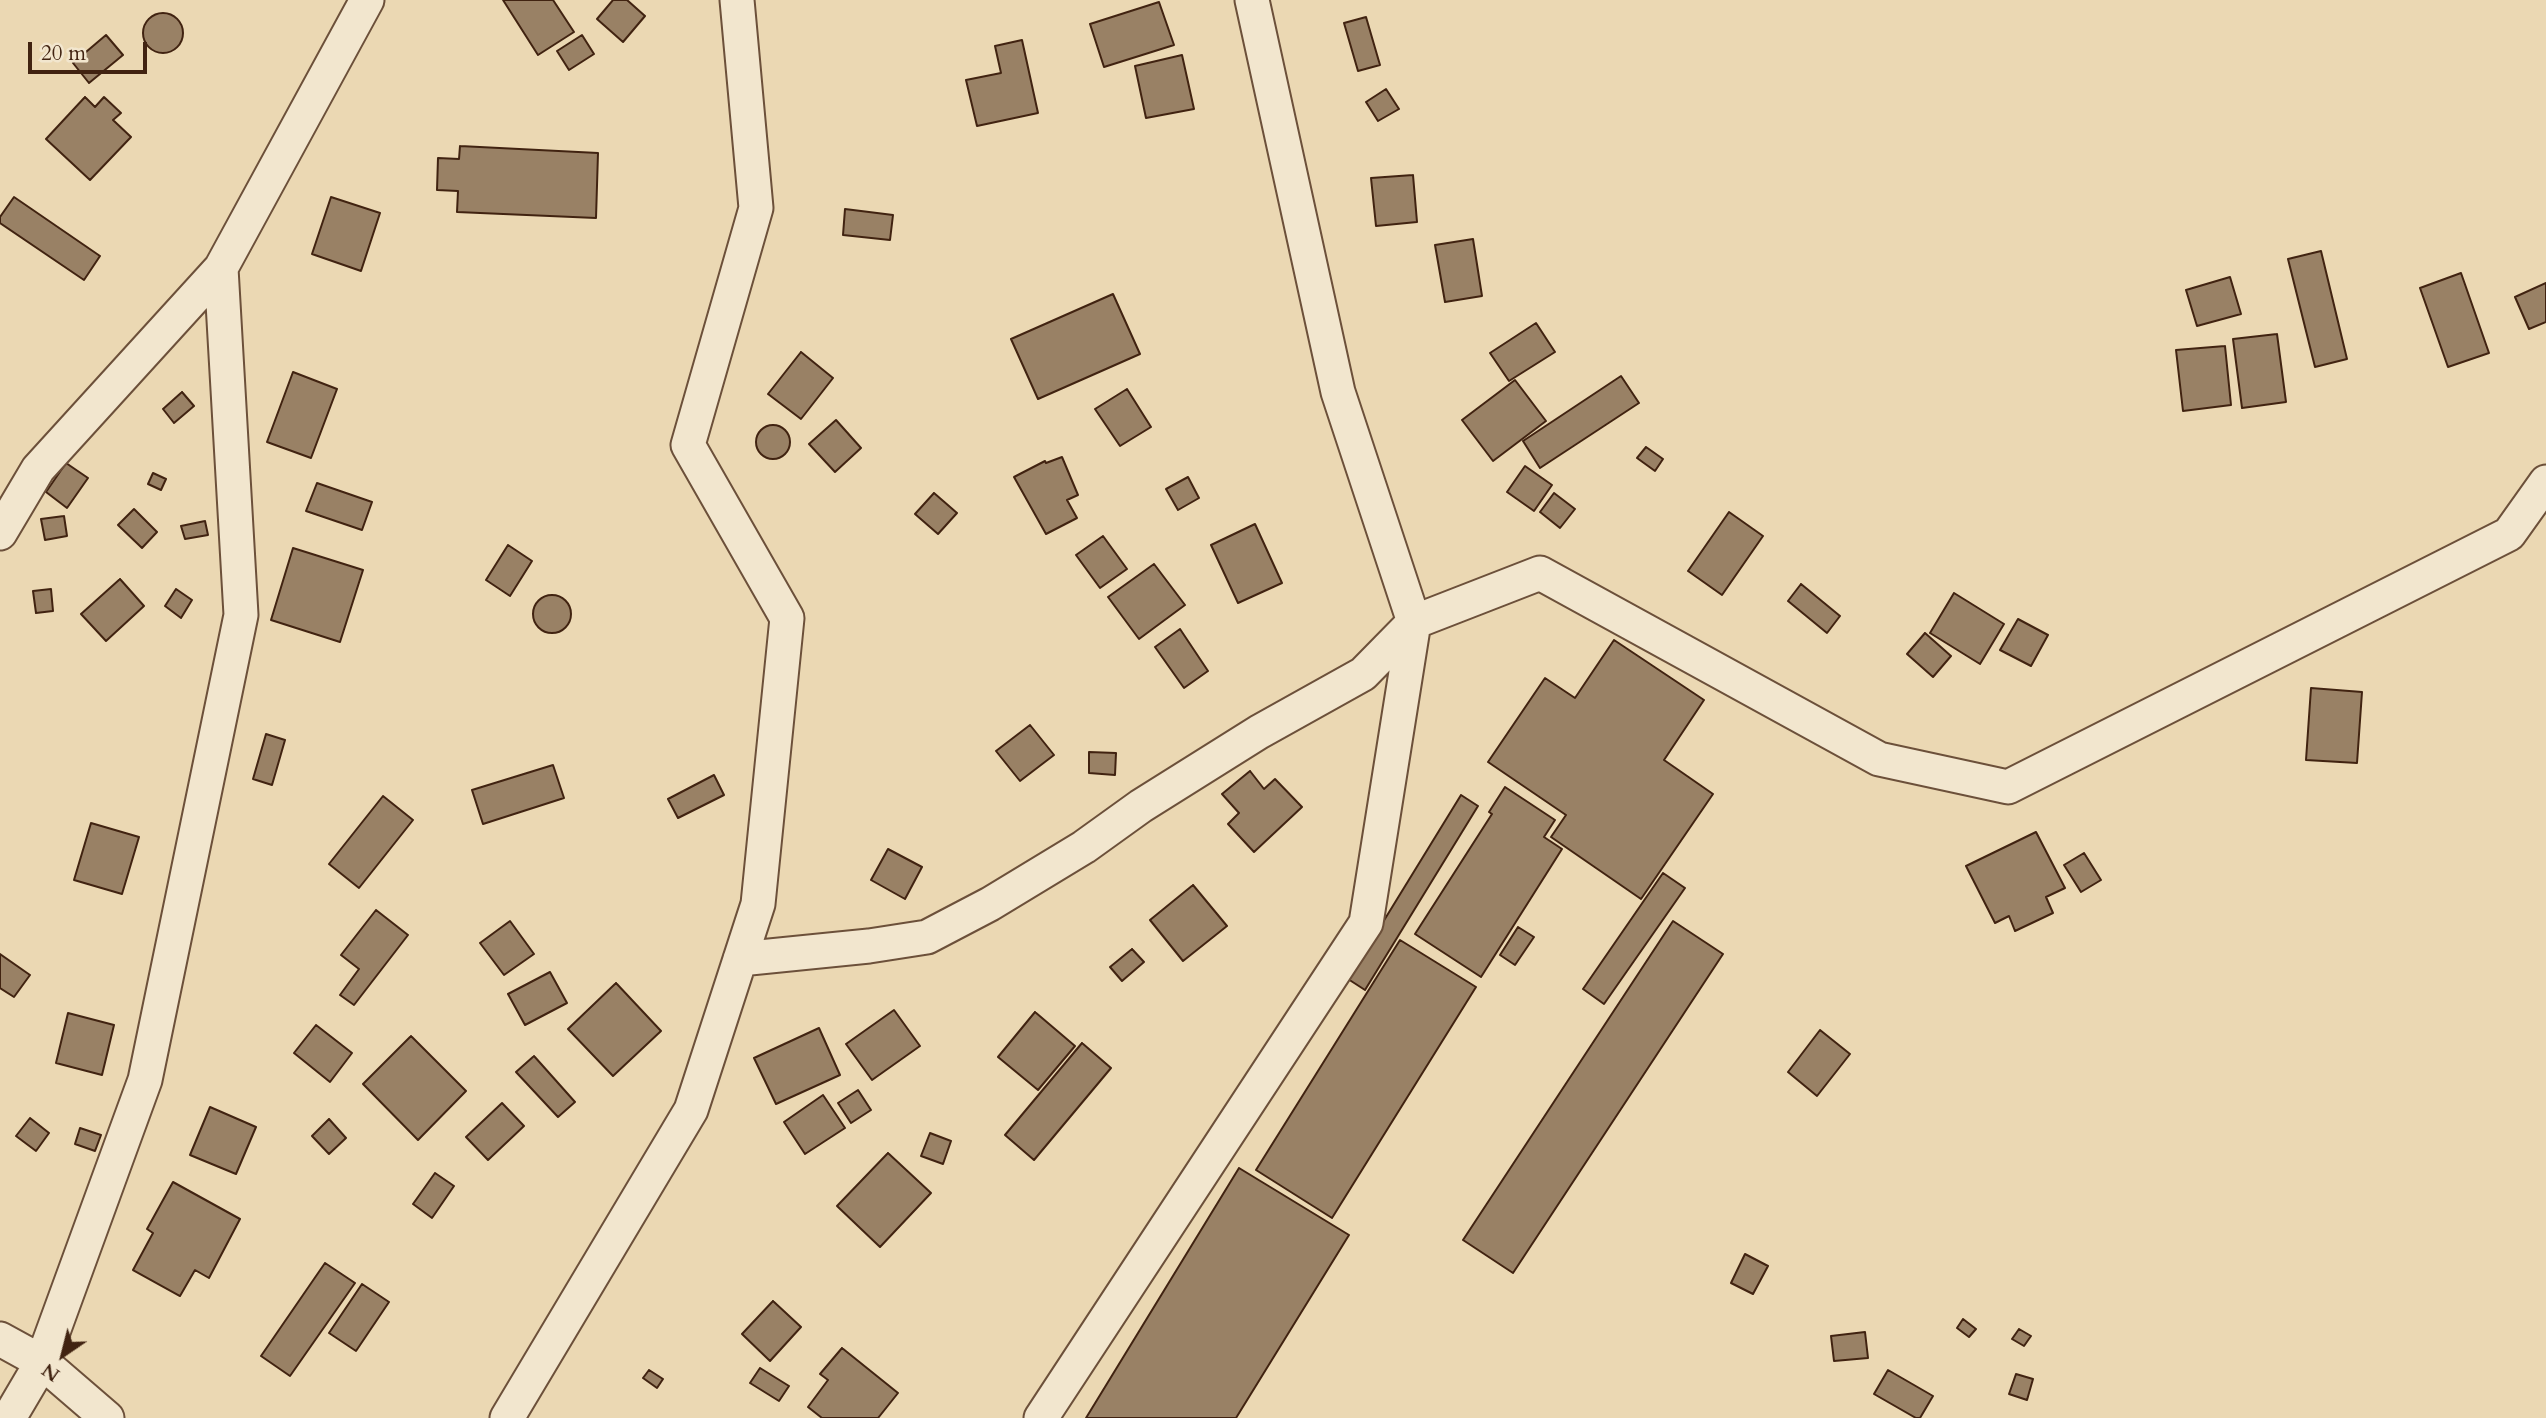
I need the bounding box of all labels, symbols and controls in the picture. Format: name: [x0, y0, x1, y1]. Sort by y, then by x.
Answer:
scale bar: [32, 28, 150, 72]
text: 20 m: [41, 39, 86, 68]
north arrow: [28, 1320, 98, 1390]
text: N: [37, 1357, 65, 1388]

